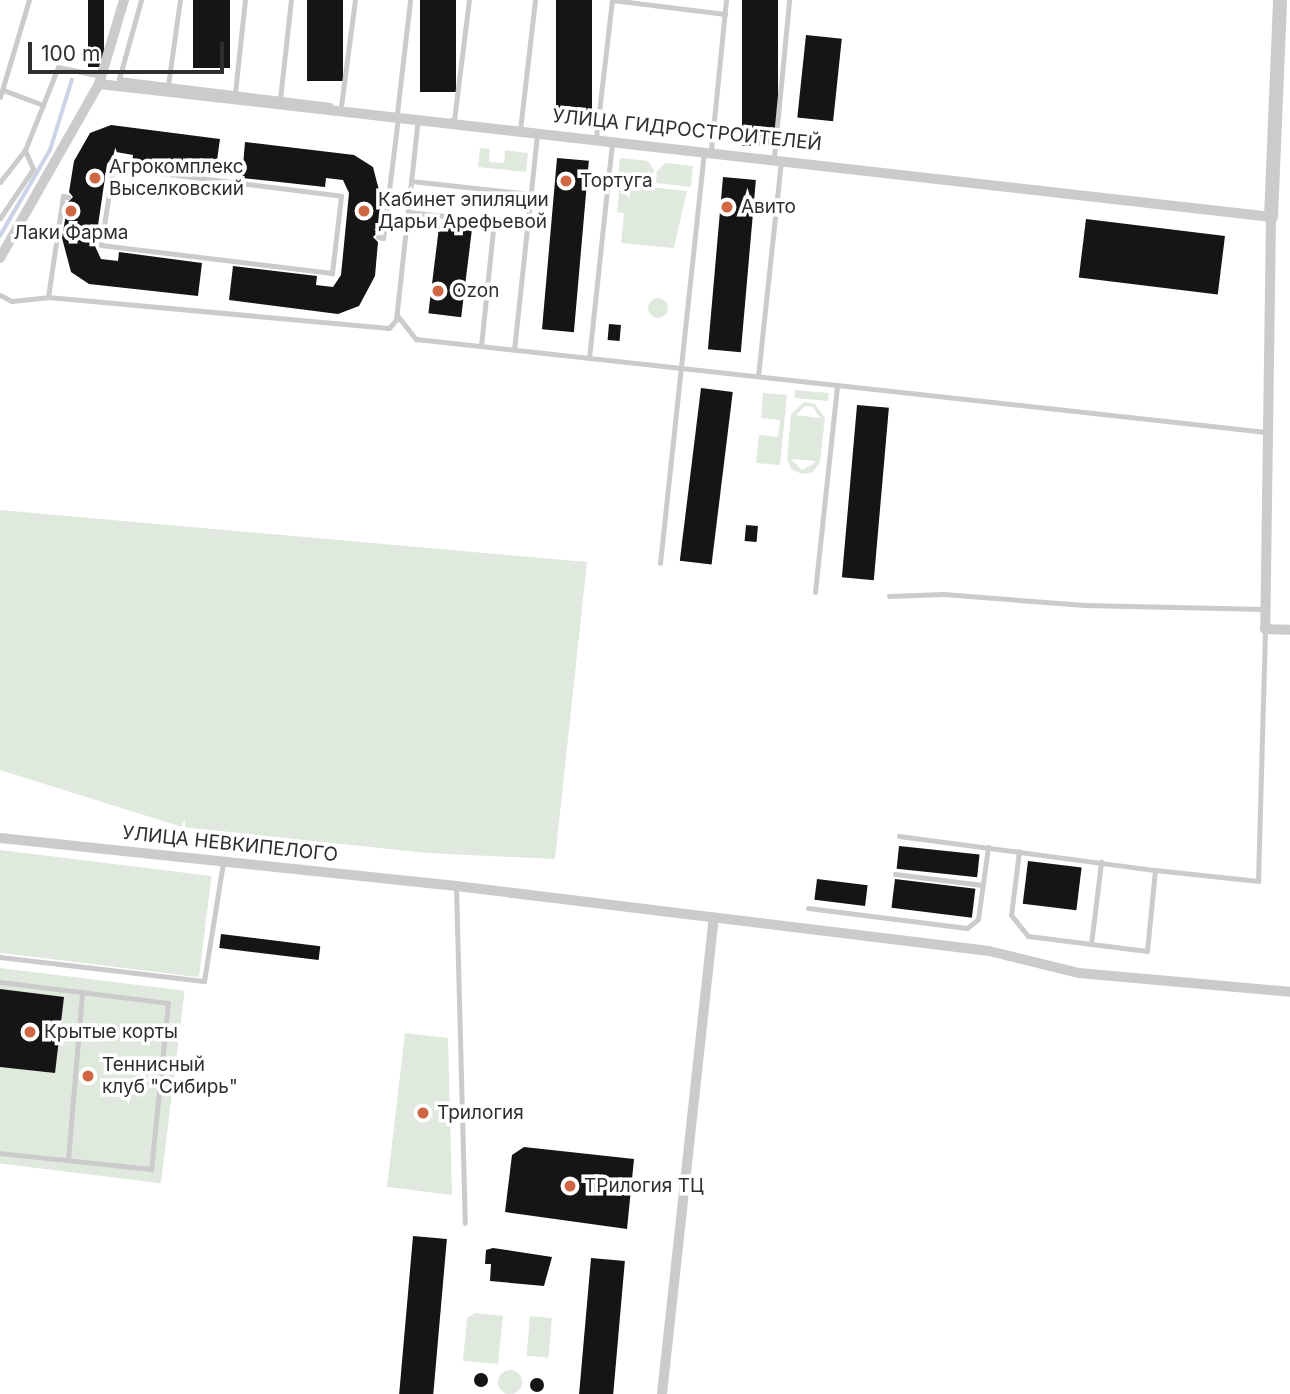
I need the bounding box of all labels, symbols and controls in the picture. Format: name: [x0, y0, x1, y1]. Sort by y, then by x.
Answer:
scale bar: [32, 28, 228, 72]
text: 100 m: [41, 41, 100, 66]
street label: УЛИЦА ГИДРОСТРОИТЕЛЕЙ: [551, 105, 823, 155]
place label: Агрокомплекс Выселковский: [109, 156, 244, 200]
marker: Агрокомплекс Выселковский: [87, 170, 103, 186]
place label: Тортуга: [580, 170, 653, 192]
marker: Тортуга: [558, 173, 574, 189]
place label: Кабинет эпиляции Дарьи Арефьевой: [378, 189, 549, 233]
place label: Авито: [741, 196, 796, 218]
marker: Авито: [719, 199, 735, 215]
marker: Лаки Фарма: [63, 203, 79, 219]
marker: Кабинет эпиляции Дарьи Арефьевой: [356, 203, 372, 219]
place label: Лаки Фарма: [13, 222, 129, 244]
place label: Ozon: [452, 280, 499, 302]
marker: Ozon: [430, 283, 446, 299]
street label: УЛИЦА НЕВКИПЕЛОГО: [121, 821, 339, 867]
place label: Крытые корты: [44, 1021, 178, 1043]
marker: Крытые корты: [22, 1024, 38, 1040]
place label: Теннисный клуб "Сибирь": [102, 1054, 238, 1098]
marker: Теннисный клуб "Сибирь": [80, 1068, 96, 1084]
place label: Трилогия: [437, 1102, 524, 1124]
marker: Трилогия: [415, 1105, 431, 1121]
place label: ТРилогия ТЦ: [584, 1175, 704, 1197]
marker: ТРилогия ТЦ: [562, 1178, 578, 1194]

